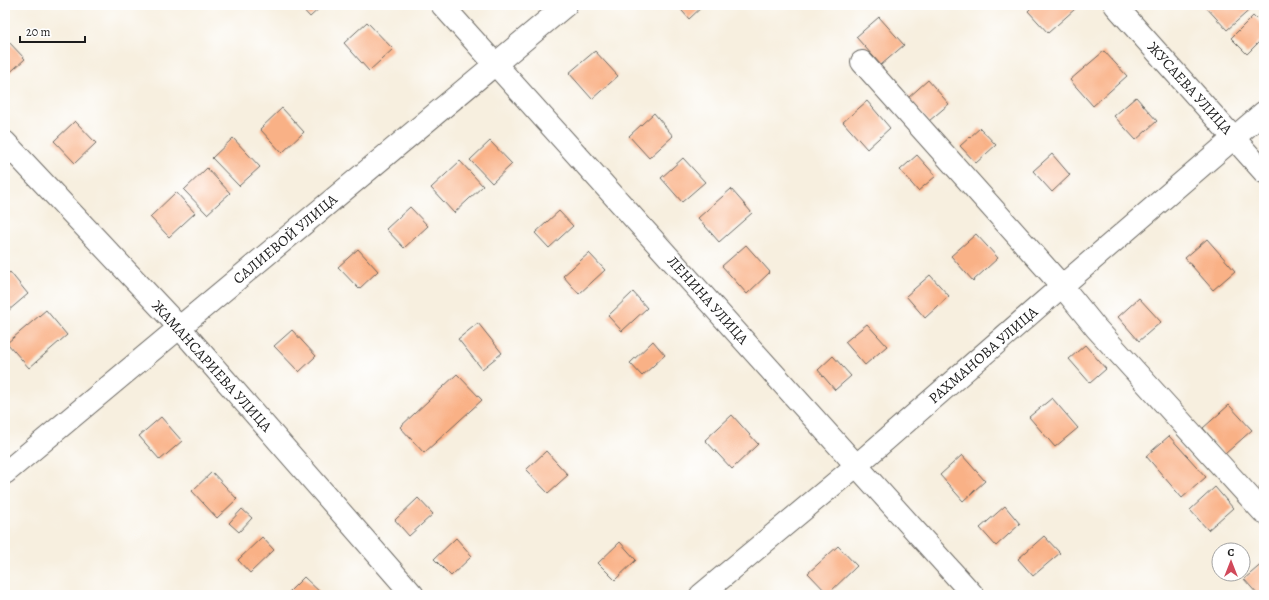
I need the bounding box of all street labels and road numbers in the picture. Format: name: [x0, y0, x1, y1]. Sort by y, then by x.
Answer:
street label: ЖУСАЕВА УЛИЦА: [1143, 37, 1237, 139]
street label: САЛИЕВОЙ УЛИЦА: [229, 189, 342, 289]
street label: ЛЕНИНА УЛИЦА: [663, 251, 753, 349]
street label: ЖАМАНСАРИЕВА УЛИЦА: [147, 296, 277, 436]
street label: РАХМАНОВА УЛИЦА: [924, 302, 1042, 408]

